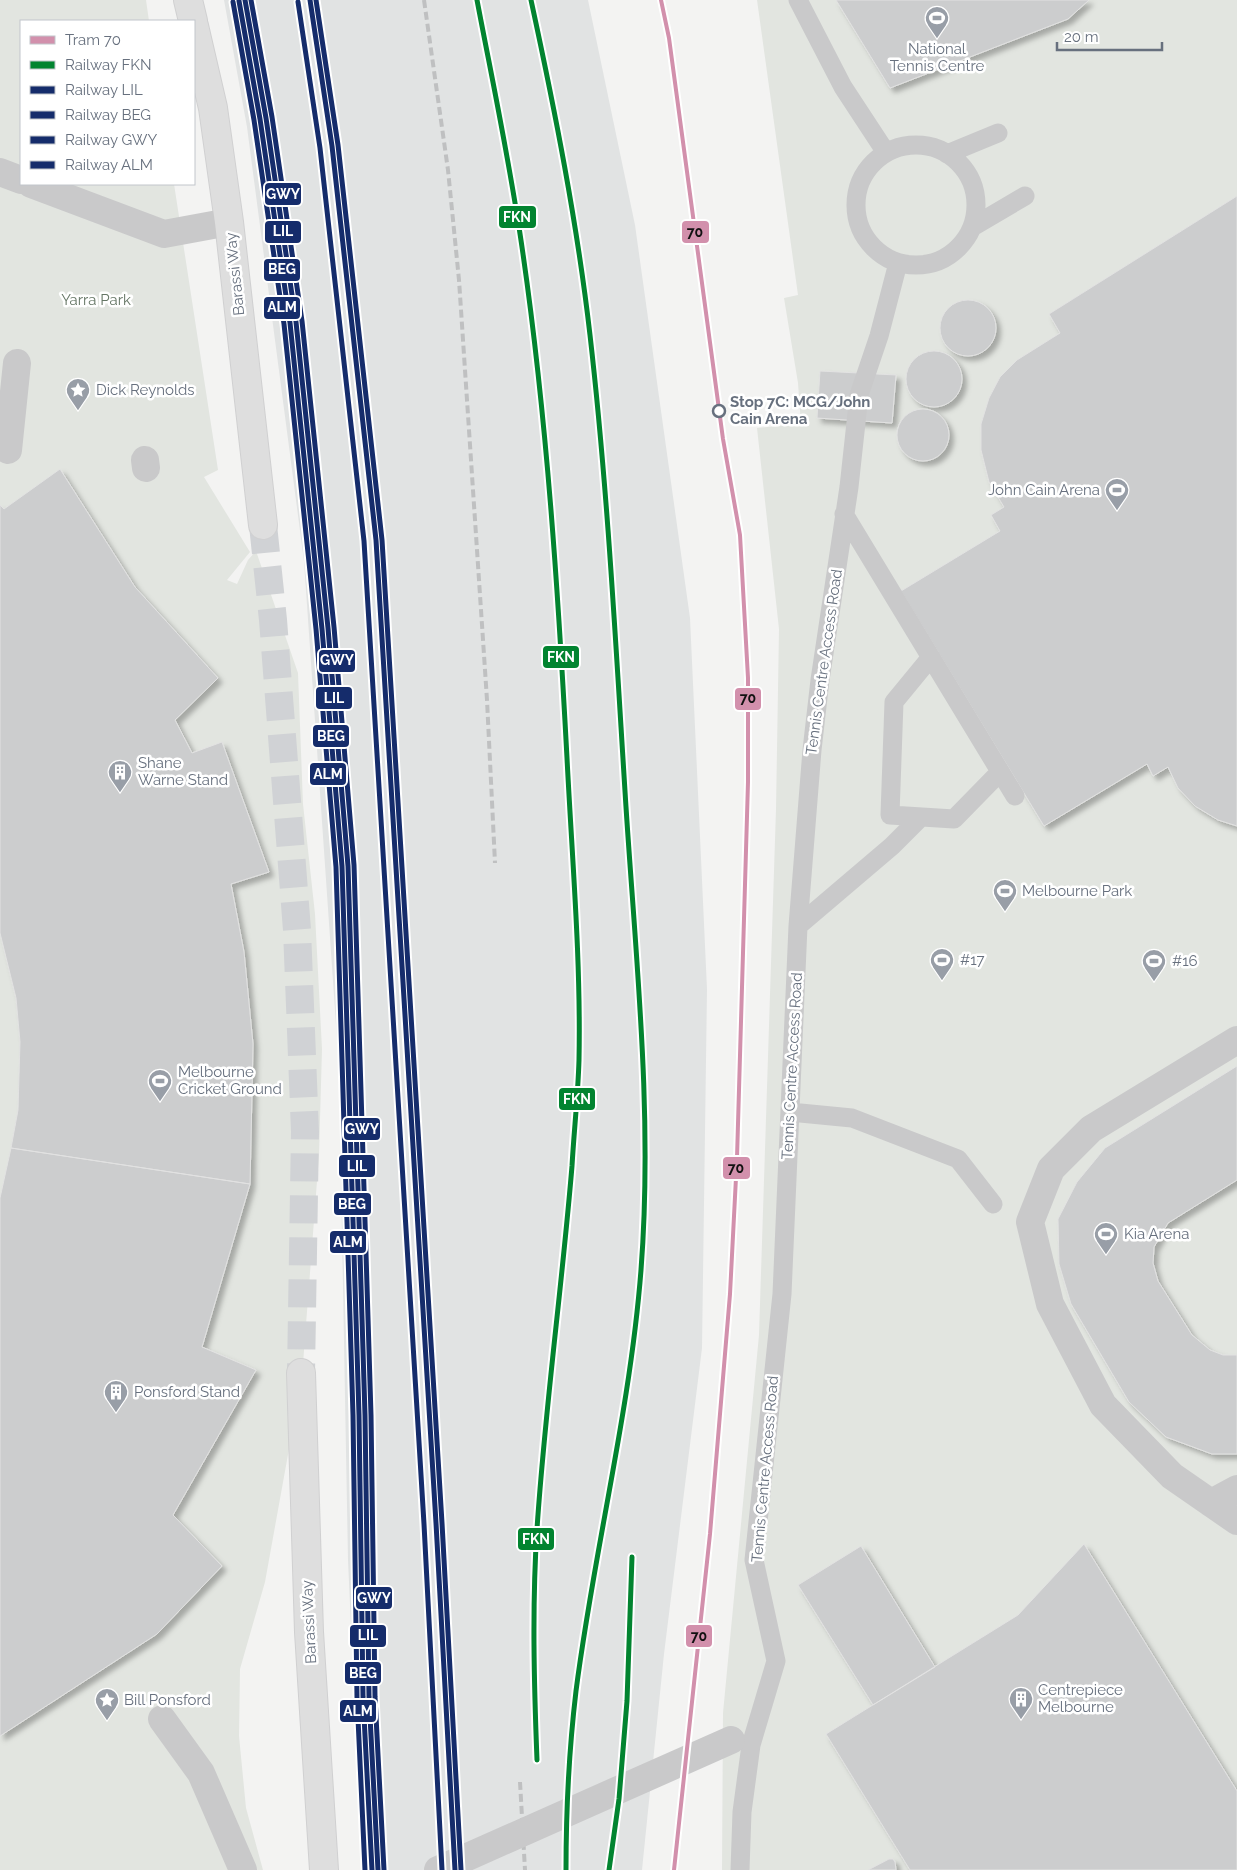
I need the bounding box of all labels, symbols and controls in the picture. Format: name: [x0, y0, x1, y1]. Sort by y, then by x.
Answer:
sports icon: National Tennis Centre: [924, 5, 950, 39]
legend: [20, 20, 195, 185]
scale bar: [1057, 20, 1162, 52]
text: 20 m: [1064, 28, 1099, 46]
text: Tram 70: [65, 31, 121, 49]
place label: National Tennis Centre: [890, 40, 985, 75]
text: Railway FKN: [65, 56, 152, 74]
text: Railway LIL: [65, 81, 143, 99]
text: Railway BEG: [65, 106, 151, 124]
text: Railway GWY: [65, 131, 158, 149]
text: Railway ALM: [65, 156, 153, 174]
line badge: GWY: [264, 182, 302, 206]
text: GWY: [266, 186, 301, 202]
line badge: FKN: [498, 205, 537, 229]
text: FKN: [503, 209, 531, 225]
line badge: LIL: [264, 220, 302, 244]
line badge: 70: [681, 220, 710, 244]
text: LIL: [273, 223, 294, 239]
text: 70: [687, 224, 703, 240]
street label: Barassi Way: [222, 231, 248, 317]
line badge: BEG: [263, 258, 301, 282]
text: BEG: [268, 261, 296, 277]
park label: Yarra Park: [61, 291, 131, 309]
line badge: ALM: [263, 296, 301, 320]
text: ALM: [267, 299, 297, 315]
place icon: Dick Reynolds: [65, 377, 91, 411]
place label: Dick Reynolds: [96, 381, 195, 399]
place label: Stop 7C: MCG/John Cain Arena: [730, 393, 870, 428]
marker: Stop 7C: MCG/John Cain Arena: [712, 404, 726, 418]
sports icon: John Cain Arena: [1104, 477, 1130, 511]
place label: John Cain Arena: [988, 481, 1100, 499]
street label: Tennis Centre Access Road: [802, 568, 846, 756]
line badge: FKN: [542, 645, 580, 669]
line badge: GWY: [318, 649, 356, 673]
text: FKN: [547, 649, 575, 665]
text: GWY: [320, 652, 355, 668]
line badge: LIL: [315, 686, 353, 710]
line badge: 70: [734, 687, 762, 711]
text: LIL: [324, 690, 345, 706]
text: 70: [740, 690, 756, 706]
line badge: BEG: [312, 724, 350, 748]
text: BEG: [317, 728, 345, 744]
place label: Shane Warne Stand: [138, 754, 228, 789]
building icon: Shane Warne Stand: [107, 759, 133, 793]
line badge: ALM: [309, 762, 347, 786]
text: ALM: [313, 766, 343, 782]
sports icon: Melbourne Park: [992, 878, 1018, 912]
place label: Melbourne Park: [1022, 882, 1132, 900]
sports icon: #17: [929, 947, 955, 981]
sports icon: #16: [1141, 948, 1167, 982]
place label: #17: [960, 951, 985, 969]
place label: #16: [1172, 952, 1198, 970]
street label: Tennis Centre Access Road: [778, 972, 806, 1160]
place label: Melbourne Cricket Ground: [178, 1063, 282, 1098]
sports icon: Melbourne Cricket Ground: [147, 1068, 173, 1102]
line badge: FKN: [558, 1087, 596, 1111]
text: FKN: [563, 1091, 591, 1107]
line badge: GWY: [343, 1117, 381, 1141]
text: GWY: [345, 1121, 380, 1137]
line badge: LIL: [338, 1154, 376, 1178]
line badge: 70: [722, 1156, 751, 1180]
text: LIL: [347, 1158, 368, 1174]
text: 70: [728, 1160, 744, 1176]
line badge: BEG: [333, 1192, 372, 1216]
text: BEG: [338, 1196, 366, 1212]
sports icon: Kia Arena: [1093, 1221, 1119, 1255]
place label: Kia Arena: [1124, 1225, 1189, 1243]
line badge: ALM: [329, 1230, 367, 1254]
text: ALM: [333, 1234, 363, 1250]
street label: Tennis Centre Access Road: [748, 1375, 782, 1563]
building icon: Ponsford Stand: [103, 1379, 129, 1413]
place label: Ponsford Stand: [134, 1383, 240, 1401]
line badge: FKN: [517, 1527, 555, 1551]
text: FKN: [522, 1531, 550, 1547]
street label: Barassi Way: [298, 1580, 320, 1664]
line badge: GWY: [355, 1586, 393, 1610]
text: GWY: [357, 1590, 392, 1606]
line badge: LIL: [349, 1624, 387, 1648]
line badge: 70: [685, 1624, 713, 1648]
text: LIL: [358, 1627, 379, 1643]
text: 70: [691, 1628, 707, 1644]
line badge: BEG: [344, 1661, 382, 1685]
text: BEG: [349, 1665, 377, 1681]
place label: Centrepiece Melbourne: [1038, 1681, 1123, 1716]
building icon: Centrepiece Melbourne: [1008, 1686, 1034, 1720]
place icon: Bill Ponsford: [94, 1687, 120, 1721]
place label: Bill Ponsford: [124, 1691, 211, 1709]
line badge: ALM: [339, 1699, 377, 1723]
text: ALM: [343, 1703, 373, 1719]

